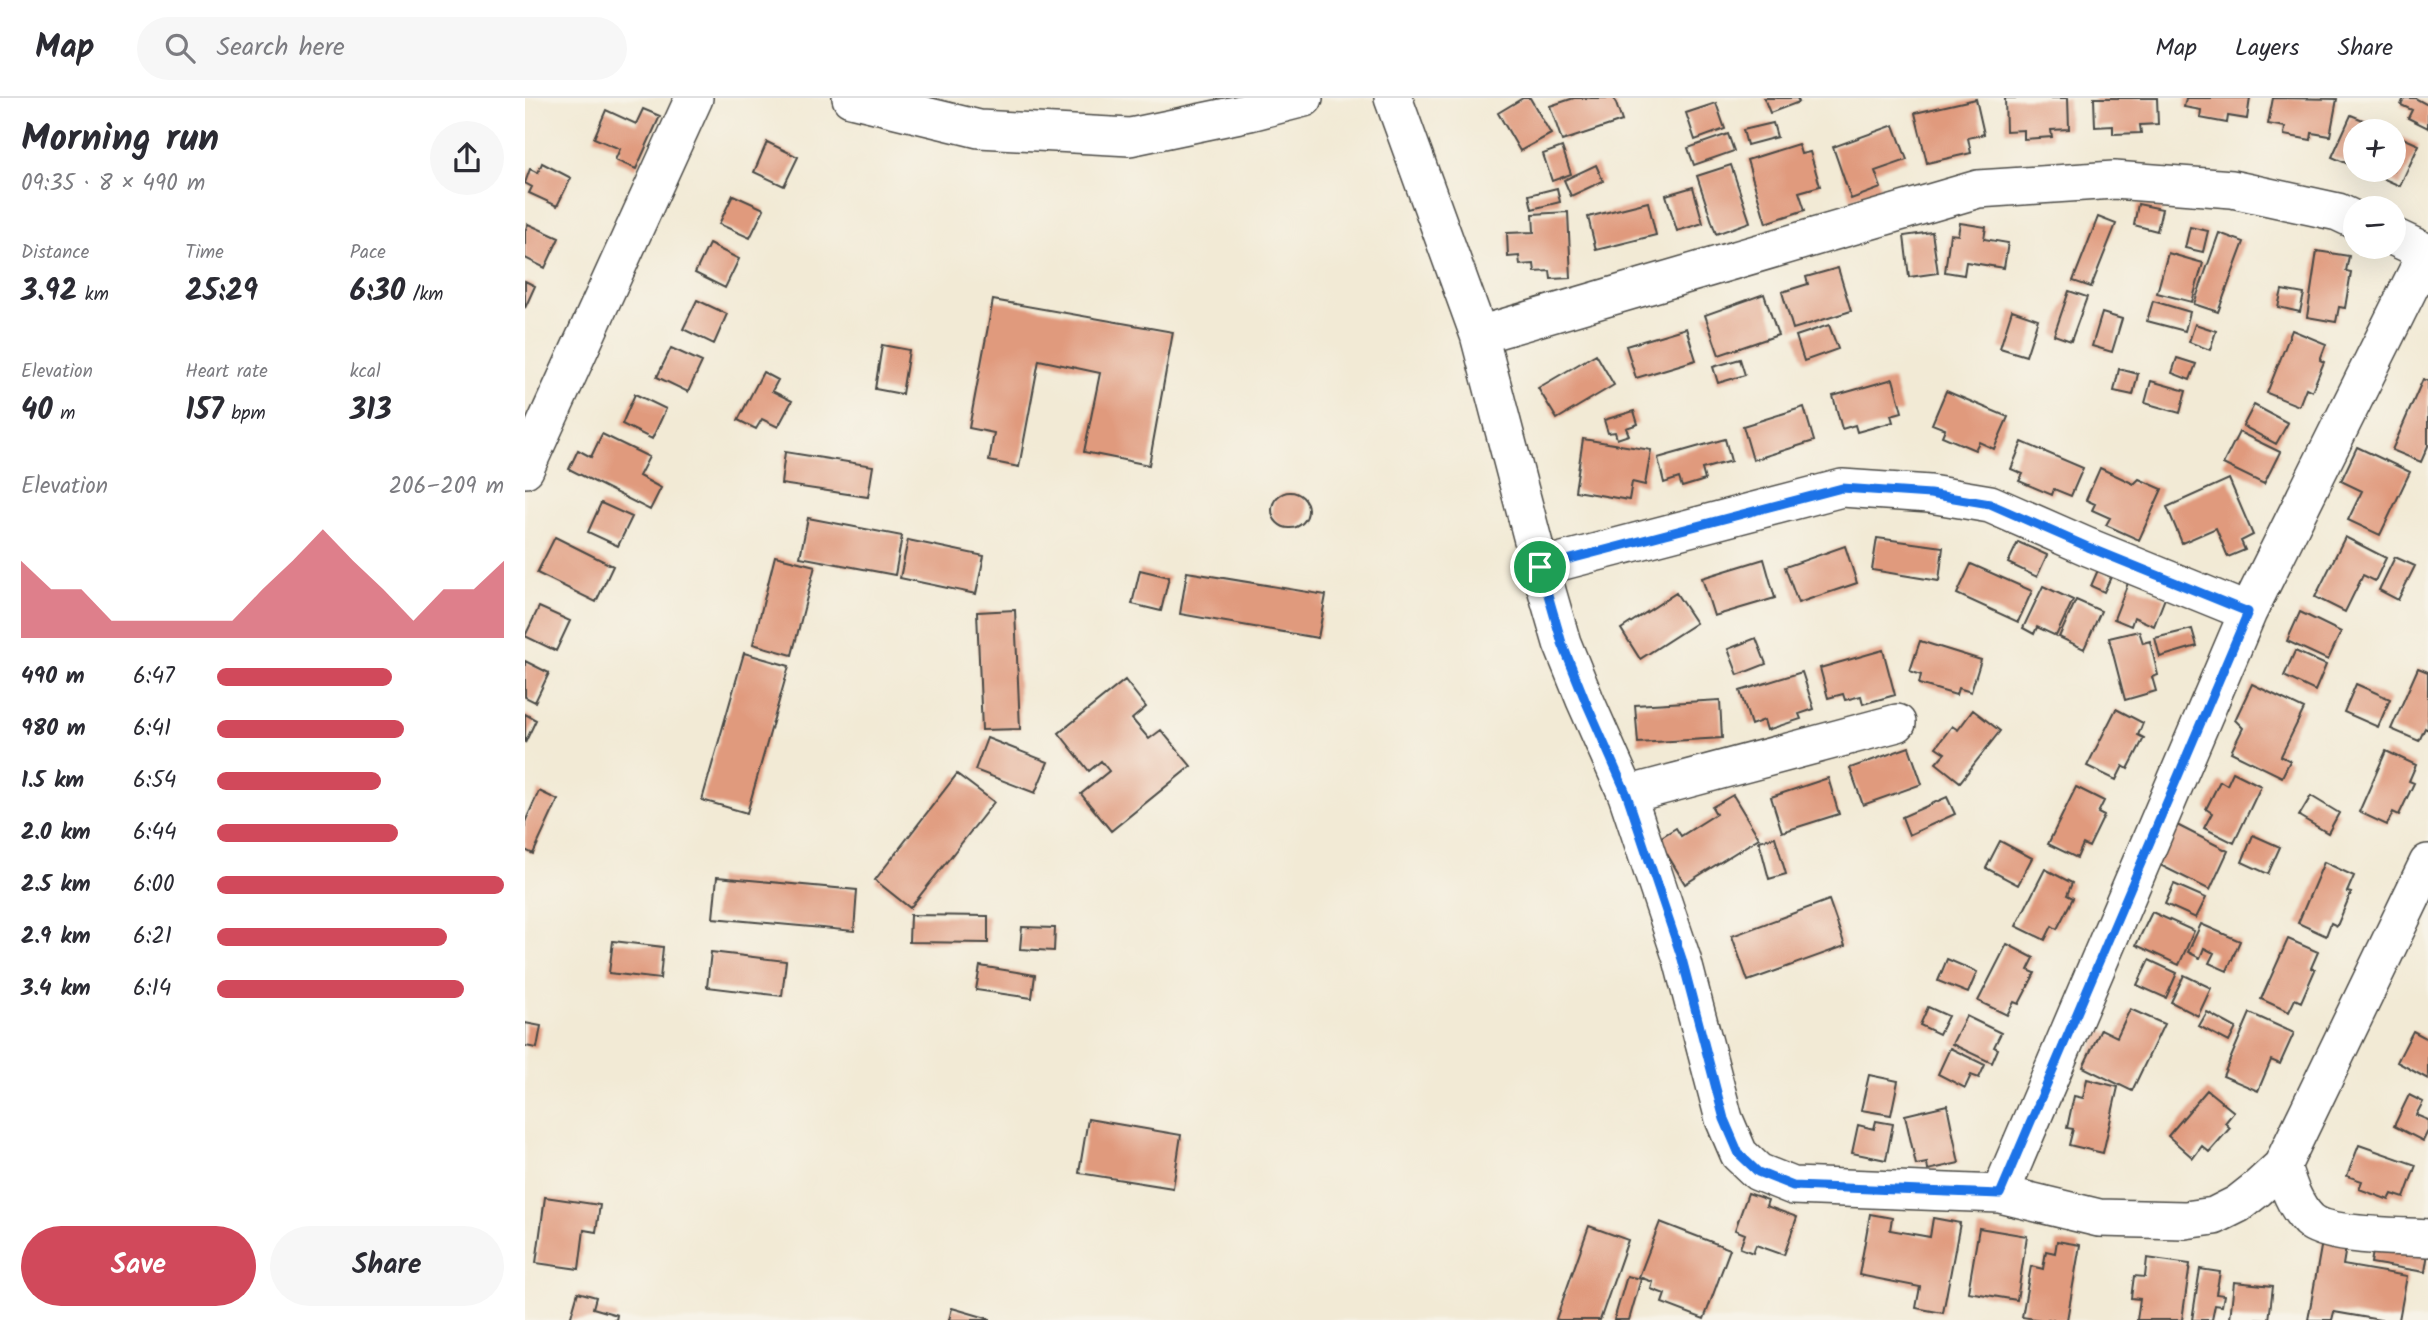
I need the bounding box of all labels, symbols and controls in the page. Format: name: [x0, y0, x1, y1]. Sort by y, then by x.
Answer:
search box: [137, 17, 627, 80]
text: Map: [35, 22, 95, 75]
text: Search here: [217, 27, 345, 69]
icon: search: [161, 29, 199, 67]
text: Map: [2155, 29, 2197, 68]
text: Layers: [2235, 29, 2299, 68]
text: Share: [2337, 29, 2393, 68]
text: Morning run: [21, 110, 219, 170]
map controls: [2343, 119, 2406, 259]
button: +: [2343, 119, 2406, 182]
button: share: [430, 121, 504, 195]
text: 09:35 · 8 × 490 m: [21, 166, 205, 202]
button: −: [2343, 196, 2406, 259]
text: Distance: [21, 238, 89, 268]
text: Time: [185, 238, 224, 268]
text: Pace: [350, 238, 386, 268]
text: 3.92: [21, 268, 77, 316]
text: 25:29: [185, 268, 258, 316]
text: 6:30: [350, 268, 405, 316]
text: km: [77, 280, 109, 310]
text: /km: [405, 280, 444, 310]
text: Elevation: [21, 357, 93, 387]
text: Heart rate: [185, 357, 268, 387]
text: kcal: [350, 357, 381, 387]
text: 40: [21, 387, 53, 435]
text: 157: [185, 387, 224, 435]
text: 313: [350, 387, 392, 435]
text: m: [53, 399, 76, 429]
text: bpm: [224, 399, 266, 429]
text: Elevation: [21, 469, 108, 505]
text: 206–209 m: [389, 469, 504, 505]
pin: [1510, 537, 1570, 597]
icon: arrive: [1521, 548, 1559, 586]
text: 490 m: [21, 659, 85, 695]
text: 6:47: [133, 659, 175, 695]
text: 980 m: [21, 711, 86, 747]
text: 6:41: [133, 711, 171, 747]
text: 1.5 km: [21, 763, 84, 799]
text: 6:54: [133, 763, 176, 799]
text: 2.0 km: [21, 815, 91, 851]
text: 6:44: [133, 815, 177, 851]
text: 2.5 km: [21, 867, 91, 903]
text: 6:00: [133, 867, 174, 903]
text: 2.9 km: [21, 919, 91, 955]
text: 6:21: [133, 919, 172, 955]
text: 3.4 km: [21, 971, 91, 1007]
text: 6:14: [133, 971, 171, 1007]
button: Save: [21, 1226, 256, 1306]
button: Share: [270, 1226, 504, 1306]

